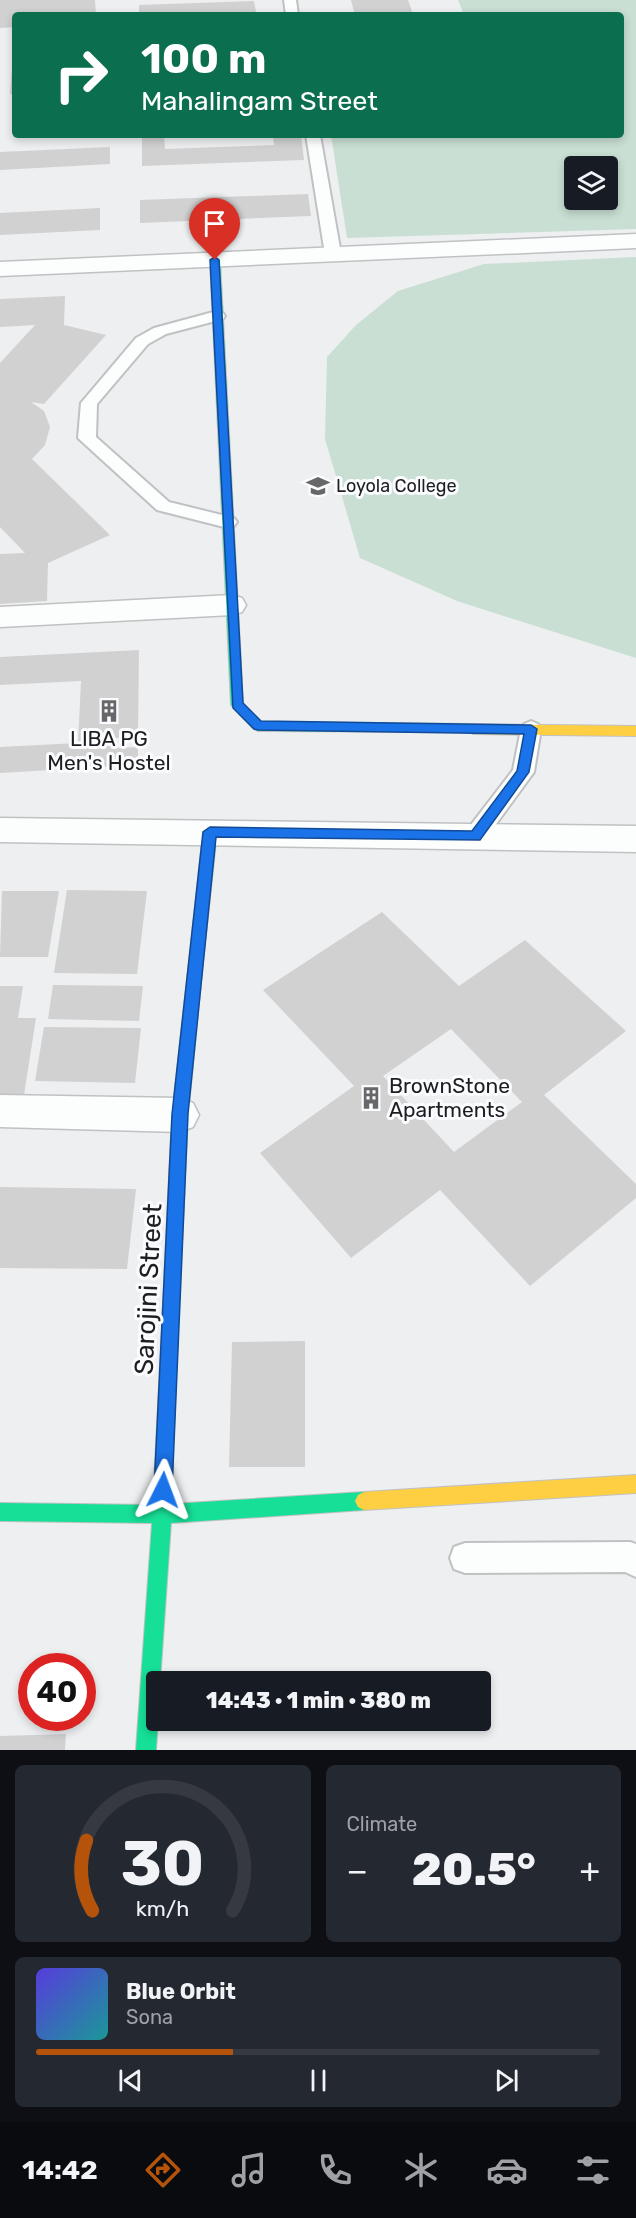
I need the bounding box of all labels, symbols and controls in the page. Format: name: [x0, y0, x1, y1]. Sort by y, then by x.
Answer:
text: 100 m: [141, 34, 266, 84]
icon: right: [42, 36, 120, 114]
text: Mahalingam Street: [141, 85, 378, 117]
map controls: [564, 156, 618, 210]
button: layers: [564, 156, 618, 210]
pin: [189, 198, 240, 260]
icon: arrive: [198, 207, 231, 240]
school or university icon: Loyola College: [305, 473, 331, 499]
place label: Loyola College: [336, 475, 457, 497]
building icon: LIBA PG Men's Hostel: [96, 698, 122, 724]
place label: LIBA PG Men's Hostel: [47, 726, 171, 775]
place label: BrownStone Apartments: [389, 1073, 510, 1122]
building icon: BrownStone Apartments: [358, 1085, 384, 1111]
street label: Sarojini Street: [129, 1203, 168, 1376]
position arrow: [131, 1458, 195, 1522]
speed limit sign: 40: [18, 1653, 96, 1731]
text: 14:43 · 1 min · 380 m: [206, 1687, 431, 1714]
text: Climate: [347, 1812, 417, 1836]
text: 30: [121, 1827, 205, 1901]
text: 20.5°: [412, 1843, 536, 1896]
text: −: [347, 1851, 368, 1890]
text: +: [579, 1851, 600, 1890]
text: km/h: [136, 1896, 190, 1921]
text: Blue Orbit: [126, 1978, 236, 2005]
text: Sona: [126, 2005, 173, 2029]
icon: previous: [114, 2064, 147, 2097]
icon: pause: [302, 2064, 335, 2097]
icon: next: [490, 2064, 523, 2097]
icon: directions: [142, 2149, 184, 2191]
icon: music: [228, 2149, 270, 2191]
icon: phone: [314, 2149, 356, 2191]
icon: climate: [400, 2149, 442, 2191]
icon: car: [486, 2149, 528, 2191]
icon: filters: [572, 2149, 614, 2191]
text: 14:42: [22, 2154, 98, 2186]

